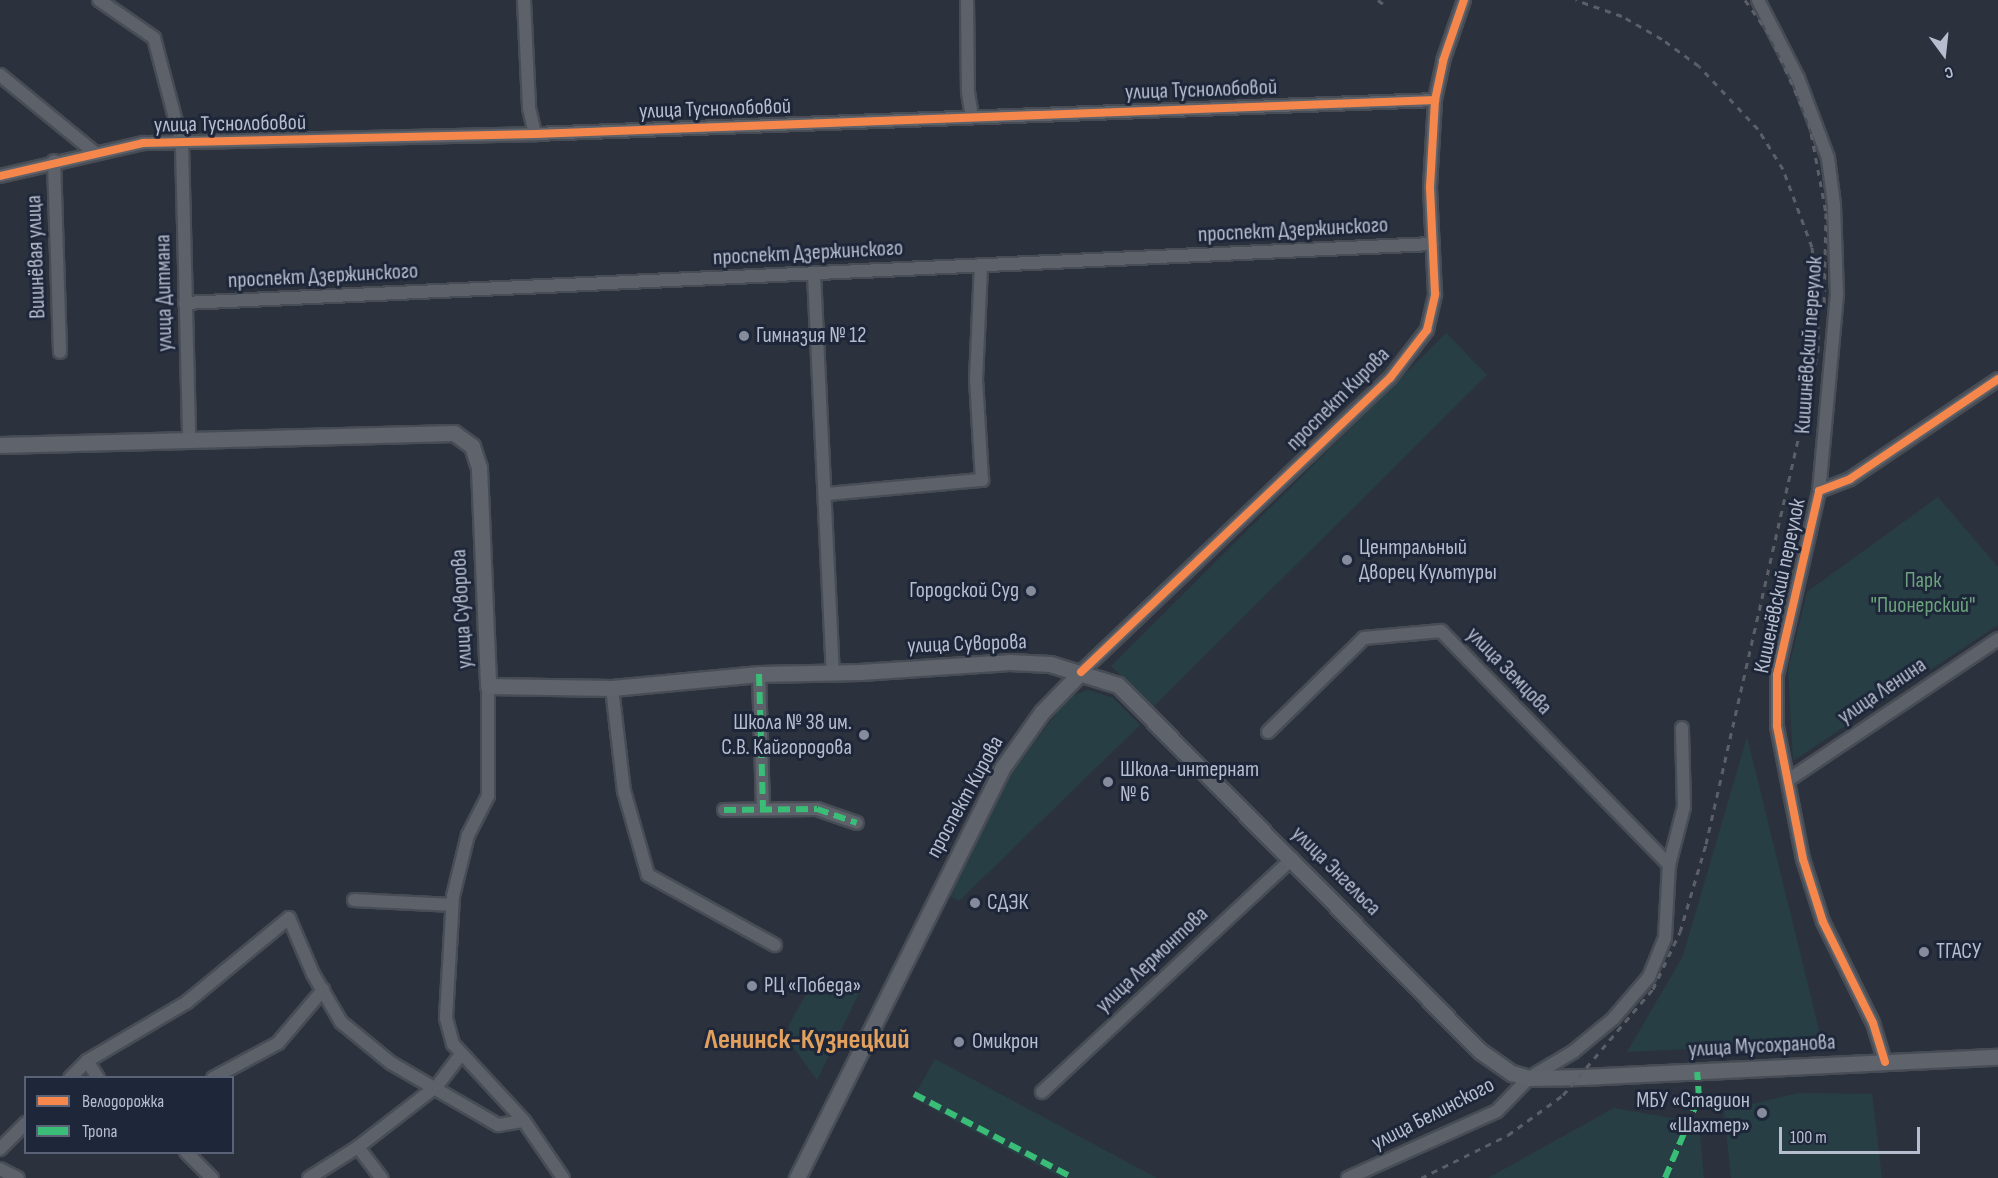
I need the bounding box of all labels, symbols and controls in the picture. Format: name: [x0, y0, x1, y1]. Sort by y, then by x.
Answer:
north arrow: [1914, 24, 1974, 84]
text: С: [1942, 62, 1955, 82]
street label: улица Туснолобовой: [1125, 74, 1277, 106]
street label: улица Туснолобовой: [639, 93, 791, 125]
street label: улица Туснолобовой: [154, 109, 306, 139]
street label: Вишнёвая улица: [21, 195, 51, 319]
street label: проспект Дзержинского: [1197, 212, 1389, 248]
street label: улица Дитмана: [150, 234, 178, 352]
street label: проспект Дзержинского: [712, 235, 904, 271]
street label: Кишинёвский переулок: [1790, 255, 1828, 435]
street label: проспект Дзержинского: [227, 258, 419, 294]
place label: Гимназия № 12: [756, 323, 866, 349]
marker: Гимназия № 12: [737, 329, 751, 343]
street label: проспект Кирова: [1281, 342, 1395, 456]
street label: Кишенёвский переулок: [1749, 496, 1811, 676]
place label: Центральный Дворец Культуры: [1359, 534, 1497, 586]
street label: улица Суворова: [446, 549, 478, 669]
marker: Центральный Дворец Культуры: [1340, 553, 1354, 567]
park label: Парк "Пионерский": [1871, 567, 1975, 618]
place label: Городской Суд: [909, 578, 1019, 604]
marker: Городской Суд: [1024, 584, 1038, 598]
street label: улица Земцова: [1461, 622, 1557, 720]
street label: улица Суворова: [907, 629, 1027, 659]
street label: улица Ленина: [1833, 652, 1931, 730]
place label: Школа № 38 им. С.В. Кайгородова: [721, 709, 852, 760]
marker: Школа № 38 им. С.В. Кайгородова: [857, 728, 871, 742]
street label: проспект Кирова: [921, 731, 1009, 863]
place label: Школа-интернат № 6: [1120, 756, 1259, 807]
marker: Школа-интернат № 6: [1101, 775, 1115, 789]
street label: улица Энгельса: [1286, 821, 1386, 921]
place label: СДЭК: [987, 890, 1028, 916]
marker: СДЭК: [968, 896, 982, 910]
street label: улица Лермонтова: [1090, 901, 1214, 1019]
place label: ТГАСУ: [1936, 939, 1981, 965]
marker: ТГАСУ: [1917, 945, 1931, 959]
place label: РЦ «Победа»: [764, 973, 861, 999]
marker: РЦ «Победа»: [745, 979, 759, 993]
district label: Ленинск-Кузнецкий: [705, 1023, 909, 1057]
place label: Омикрон: [972, 1029, 1039, 1055]
street label: улица Мусохранова: [1688, 1029, 1836, 1063]
marker: Омикрон: [950, 1033, 968, 1051]
street label: улица Белинского: [1367, 1072, 1499, 1156]
legend: [24, 1076, 234, 1154]
place label: МБУ «Стадион «Шахтер»: [1636, 1087, 1750, 1138]
text: Велодорожка: [82, 1091, 164, 1112]
marker: МБУ «Стадион «Шахтер»: [1755, 1106, 1769, 1120]
scale bar: [1782, 1115, 1923, 1153]
text: Тропа: [82, 1121, 118, 1142]
text: 100 m: [1790, 1127, 1827, 1148]

